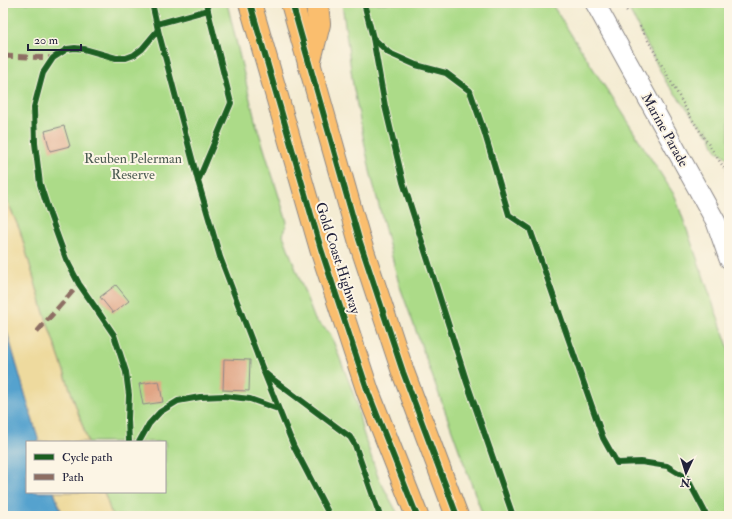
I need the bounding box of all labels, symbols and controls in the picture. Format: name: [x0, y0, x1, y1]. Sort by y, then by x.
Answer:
scale bar: [28, 26, 81, 52]
text: 20 m: [34, 33, 59, 48]
street label: Marine Parade: [638, 90, 692, 170]
park label: Reuben Pelerman Reserve: [84, 150, 182, 183]
street label: Gold Coast Highway: [311, 200, 364, 317]
legend: [26, 441, 166, 493]
text: Cycle path: [62, 450, 113, 465]
north arrow: [666, 453, 706, 493]
text: Path: [62, 470, 85, 485]
text: N: [679, 476, 692, 489]

